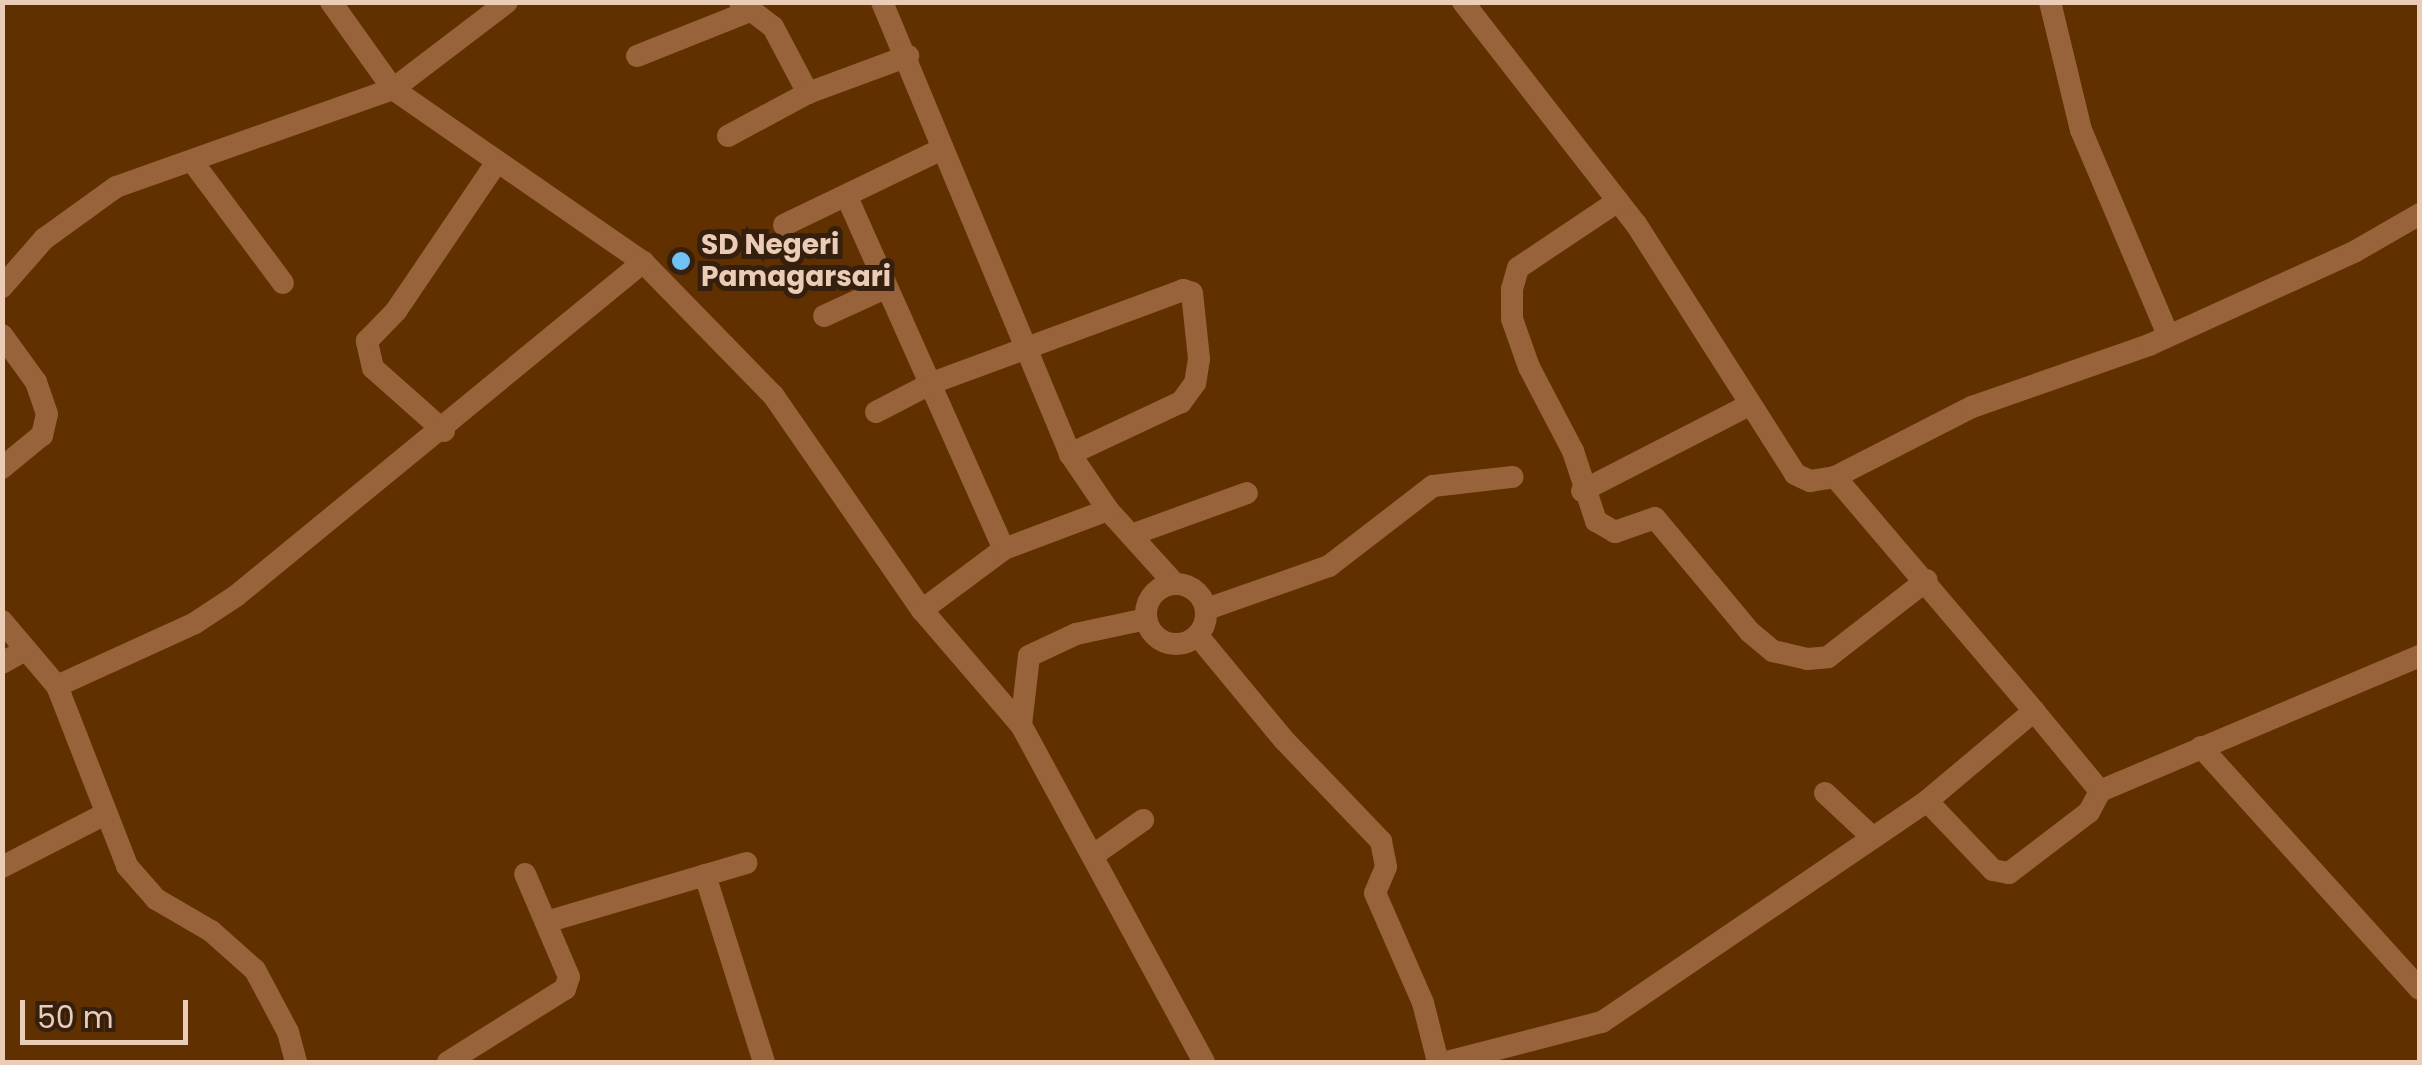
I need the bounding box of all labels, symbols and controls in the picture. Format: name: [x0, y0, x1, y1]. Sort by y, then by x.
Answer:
place label: SD Negeri Pamagarsari: [701, 228, 891, 294]
marker: SD Negeri Pamagarsari: [670, 250, 692, 272]
scale bar: [25, 980, 192, 1042]
text: 50 m: [37, 996, 114, 1039]

